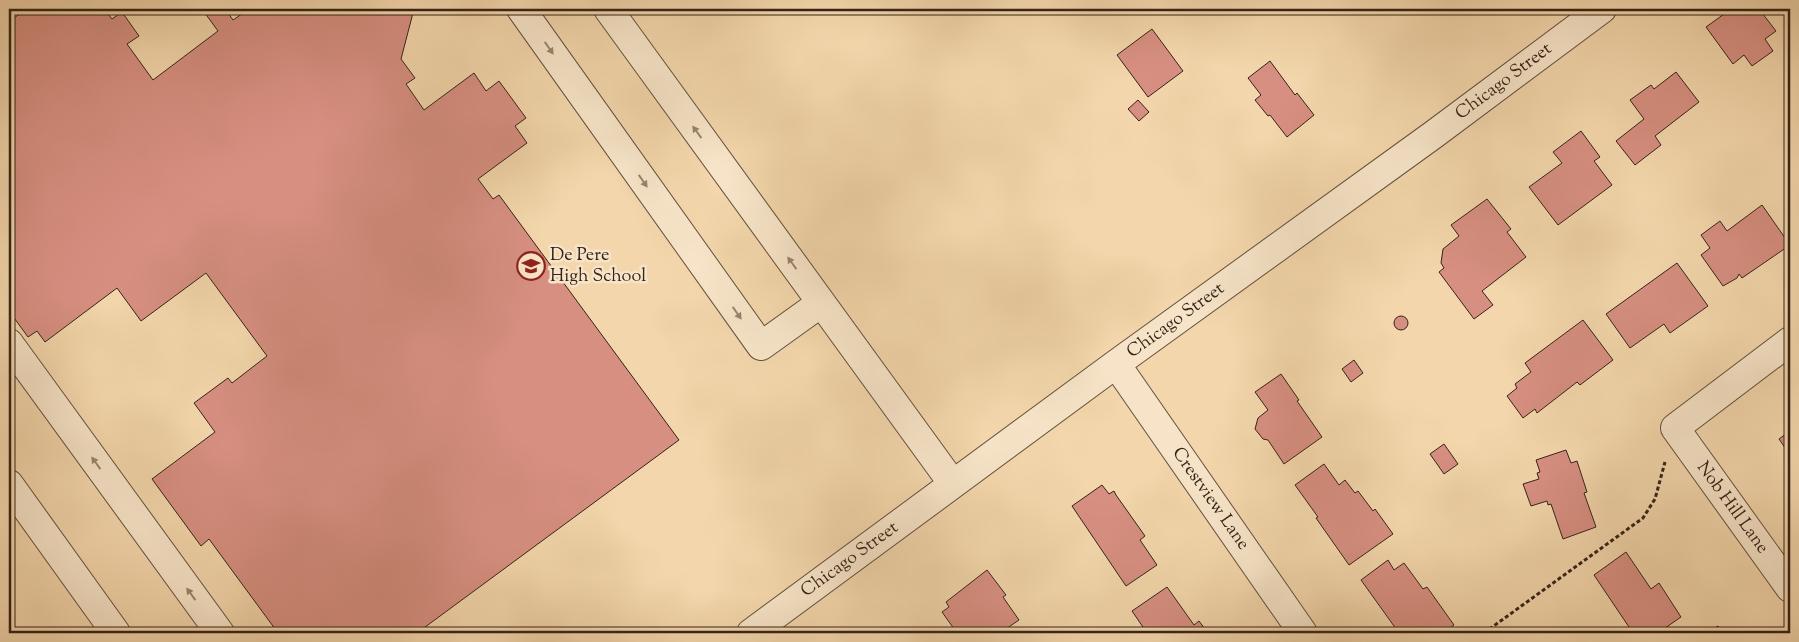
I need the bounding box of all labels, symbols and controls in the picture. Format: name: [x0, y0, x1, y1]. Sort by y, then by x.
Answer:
street label: Chicago Street: [1450, 37, 1558, 127]
one-way arrow: [544, 42, 554, 55]
one-way arrow: [692, 125, 702, 139]
one-way arrow: [638, 174, 648, 188]
place label: De Pere High School: [550, 243, 646, 290]
school or university icon: De Pere High School: [516, 251, 546, 281]
one-way arrow: [787, 257, 798, 270]
street label: Chicago Street: [1122, 277, 1230, 365]
one-way arrow: [732, 306, 742, 320]
street label: Crestview Lane: [1165, 442, 1255, 556]
one-way arrow: [91, 456, 101, 469]
street label: Nob Hill Lane: [1690, 456, 1774, 560]
street label: Chicago Street: [796, 516, 904, 604]
one-way arrow: [186, 588, 197, 601]

